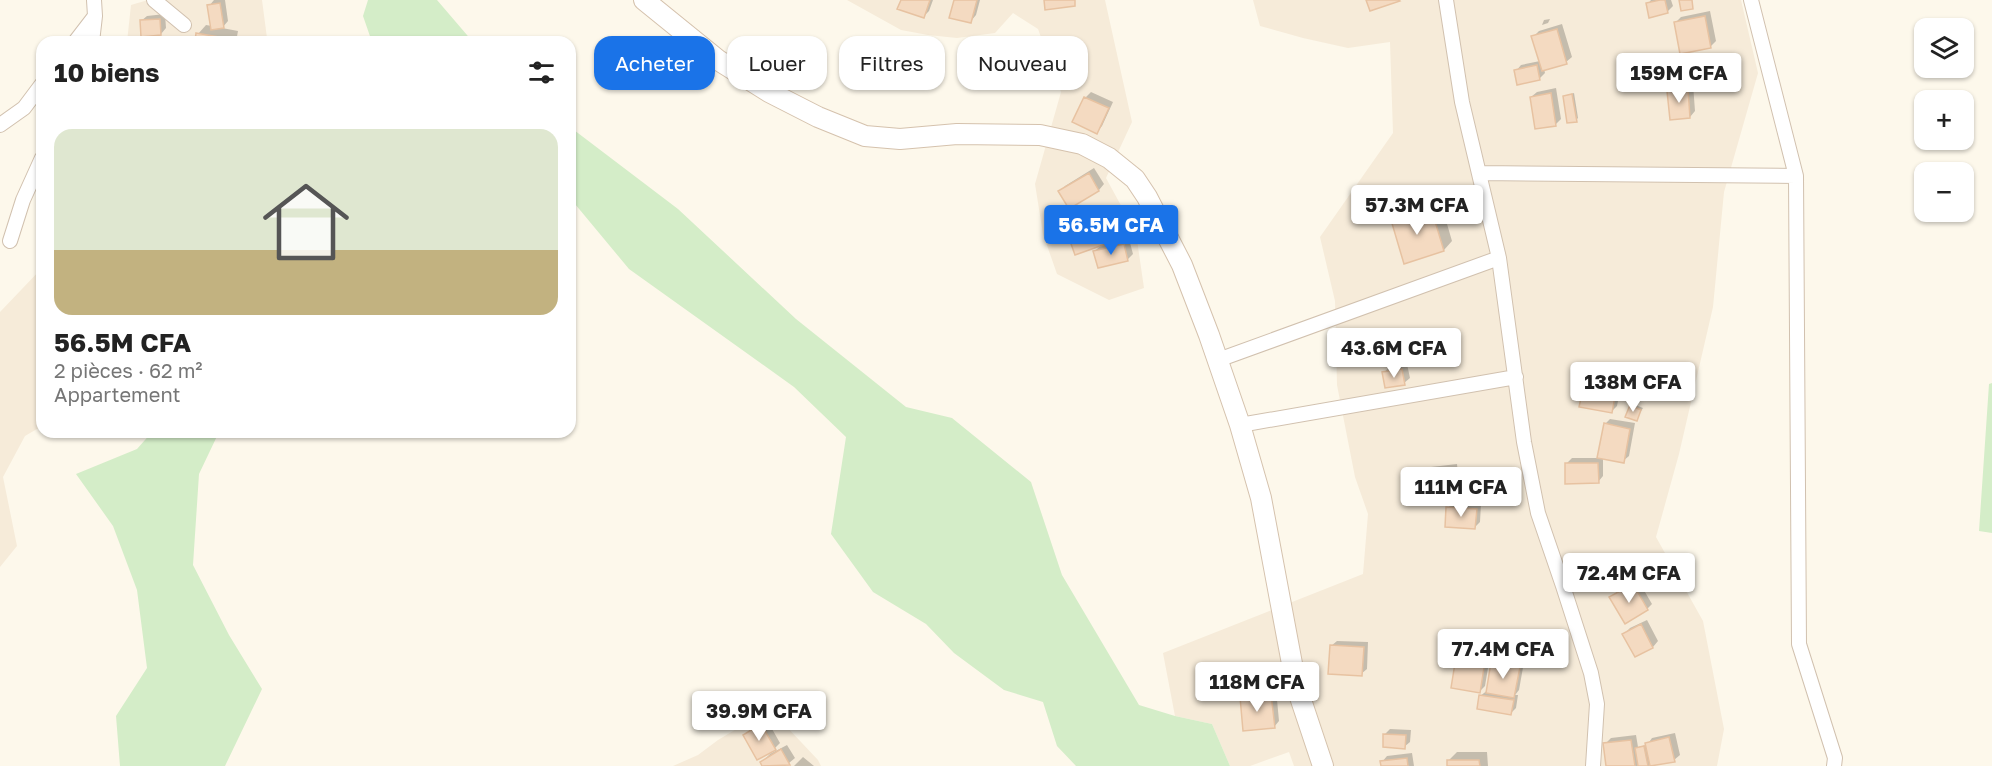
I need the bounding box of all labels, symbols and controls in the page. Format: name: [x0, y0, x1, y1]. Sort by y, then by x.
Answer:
map controls: [1914, 18, 1974, 222]
button: layers: [1914, 18, 1974, 78]
chip: Acheter: [594, 36, 715, 90]
chip: Louer: [727, 36, 827, 90]
chip: Filtres: [839, 36, 945, 90]
chip: Nouveau: [957, 36, 1088, 90]
pin: 159M CFA: [1617, 53, 1741, 104]
icon: filters: [525, 56, 558, 89]
text: 10 biens: [54, 57, 160, 88]
text: 159M CFA: [1630, 60, 1728, 84]
button: +: [1914, 90, 1974, 150]
button: −: [1914, 162, 1974, 222]
icon: home: [252, 168, 360, 276]
pin: 57.3M CFA: [1348, 185, 1486, 236]
text: 57.3M CFA: [1365, 192, 1469, 216]
pin: 56.5M CFA: [1042, 205, 1180, 256]
text: 56.5M CFA: [1058, 212, 1164, 236]
text: 56.5M CFA: [54, 327, 191, 358]
pin: 43.6M CFA: [1325, 328, 1463, 379]
text: 43.6M CFA: [1341, 335, 1447, 359]
text: 2 pièces · 62 m²: [54, 358, 203, 382]
pin: 138M CFA: [1571, 362, 1695, 413]
text: 138M CFA: [1584, 369, 1682, 393]
text: Appartement: [54, 382, 181, 406]
pin: 111M CFA: [1399, 467, 1523, 518]
text: 111M CFA: [1415, 474, 1508, 498]
pin: 72.4M CFA: [1560, 553, 1698, 604]
text: 72.4M CFA: [1577, 560, 1681, 584]
pin: 77.4M CFA: [1434, 629, 1572, 680]
text: 77.4M CFA: [1452, 636, 1554, 660]
pin: 118M CFA: [1195, 662, 1319, 713]
text: 118M CFA: [1209, 669, 1305, 693]
pin: 39.9M CFA: [690, 691, 828, 742]
text: 39.9M CFA: [706, 698, 812, 722]

